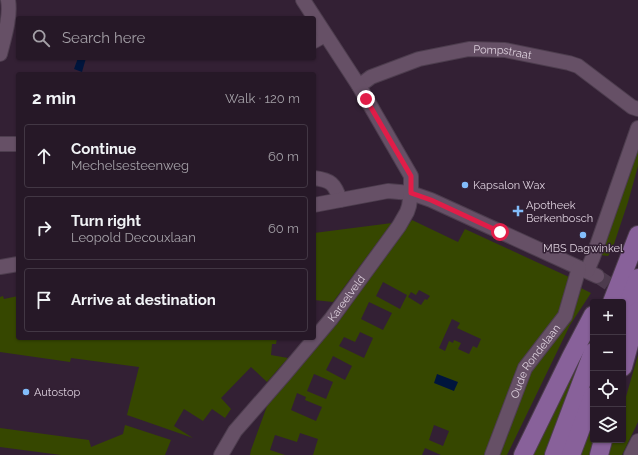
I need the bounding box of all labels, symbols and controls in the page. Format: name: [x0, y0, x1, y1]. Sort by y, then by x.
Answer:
search box: [16, 16, 316, 60]
icon: search: [30, 27, 52, 49]
text: Search here: [62, 29, 145, 47]
street label: Pompstraat: [473, 43, 533, 62]
text: 2 min: [32, 88, 76, 108]
route end: [357, 90, 375, 108]
text: Walk · 120 m: [225, 91, 300, 106]
text: Continue: [71, 140, 136, 158]
icon: ahead: [33, 145, 55, 167]
text: 60 m: [268, 149, 299, 164]
text: Mechelsesteenweg: [71, 158, 189, 173]
place label: Kapsalon Wax: [473, 179, 545, 192]
marker: Kapsalon Wax: [460, 180, 470, 190]
place label: Apotheek Berkenbosch: [526, 199, 593, 225]
marker: Apotheek Berkenbosch: [513, 206, 523, 216]
text: Turn right: [71, 212, 141, 230]
icon: right: [33, 217, 55, 239]
text: 60 m: [268, 221, 299, 236]
route start: [491, 223, 509, 241]
text: Leopold Decouxlaan: [71, 230, 196, 245]
marker: MBS Dagwinkel: [578, 230, 588, 240]
place label: MBS Dagwinkel: [543, 242, 623, 255]
street label: Kareelveld: [325, 272, 368, 324]
icon: arrive: [33, 289, 55, 311]
text: Arrive at destination: [71, 291, 216, 309]
map controls: [590, 299, 626, 443]
button: +: [590, 299, 626, 335]
street label: Oude Rondelaan: [508, 321, 563, 400]
button: −: [590, 335, 626, 371]
button: locate: [590, 371, 626, 407]
place label: Autostop: [34, 386, 80, 399]
marker: Autostop: [21, 387, 31, 397]
button: layers: [590, 407, 626, 443]

